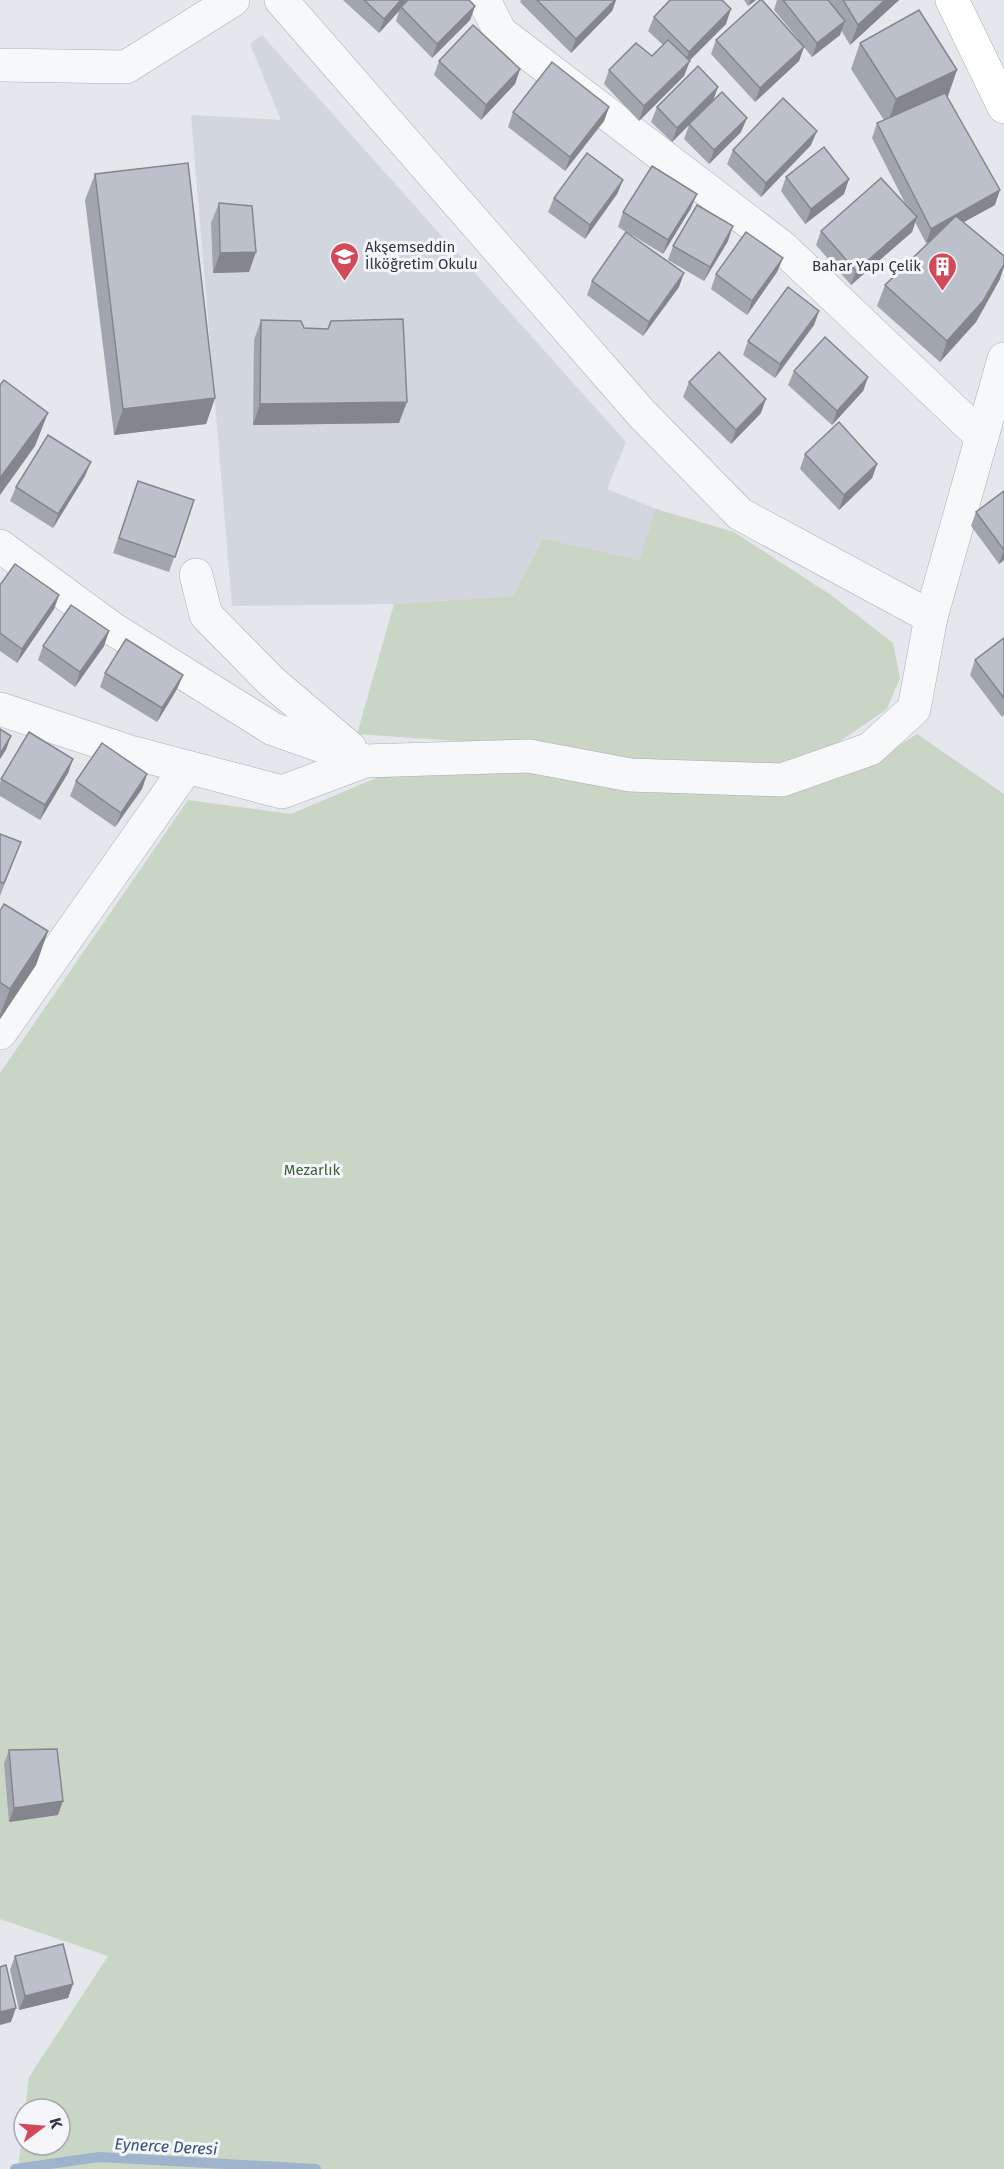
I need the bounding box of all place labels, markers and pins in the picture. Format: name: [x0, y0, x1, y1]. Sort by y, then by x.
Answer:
place label: Akşemseddin İlköğretim Okulu: [365, 238, 478, 273]
school or university icon: Akşemseddin İlköğretim Okulu: [328, 240, 360, 282]
building icon: Bahar Yapı Çelik: [926, 250, 958, 292]
place label: Bahar Yapı Çelik: [812, 257, 921, 275]

